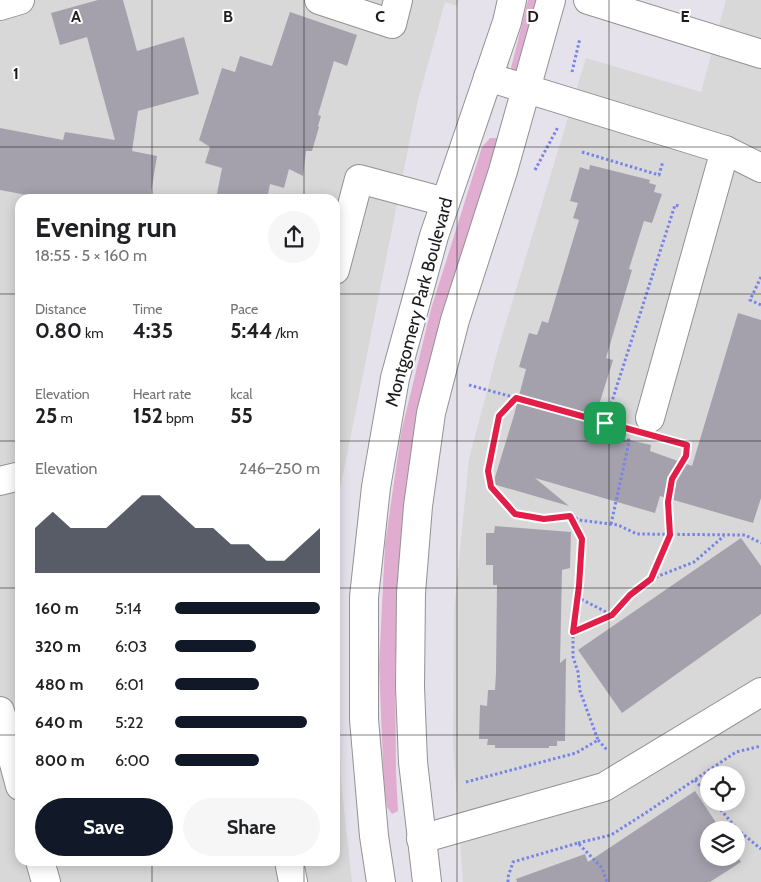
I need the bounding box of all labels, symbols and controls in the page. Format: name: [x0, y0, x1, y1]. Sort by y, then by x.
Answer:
text: A: [71, 7, 81, 26]
text: B: [223, 7, 233, 26]
text: C: [375, 7, 385, 26]
text: D: [527, 7, 539, 26]
text: E: [680, 7, 690, 26]
text: 1: [13, 64, 19, 83]
street label: Montgomery Park Boulevard: [380, 195, 458, 409]
text: Evening run: [35, 210, 177, 244]
button: share: [268, 211, 320, 263]
text: 18:55 · 5 × 160 m: [35, 246, 147, 265]
text: Distance: [35, 300, 87, 318]
text: Time: [133, 300, 162, 318]
text: Pace: [230, 300, 258, 318]
text: 0.80: [35, 318, 82, 343]
text: 4:35: [133, 318, 173, 343]
text: 5:44: [230, 318, 272, 343]
text: km: [82, 324, 103, 342]
text: /km: [272, 324, 299, 342]
text: Elevation: [35, 385, 90, 403]
text: Heart rate: [133, 385, 191, 403]
text: kcal: [230, 385, 253, 403]
pin: [584, 402, 626, 444]
text: 25: [35, 403, 57, 428]
text: 152: [133, 403, 163, 428]
text: 55: [230, 403, 253, 428]
text: m: [57, 409, 73, 427]
text: bpm: [163, 409, 194, 427]
icon: arrive: [591, 409, 619, 437]
text: Elevation: [35, 459, 98, 478]
text: 246–250 m: [239, 459, 320, 478]
text: 160 m: [35, 599, 79, 618]
text: 5:14: [115, 599, 141, 618]
text: 320 m: [35, 637, 81, 656]
text: 6:03: [115, 637, 147, 656]
text: 480 m: [35, 675, 83, 694]
text: 6:01: [115, 675, 144, 694]
text: 640 m: [35, 713, 83, 732]
text: 5:22: [115, 713, 144, 732]
text: 800 m: [35, 751, 85, 770]
text: 6:00: [115, 751, 150, 770]
map controls: [700, 766, 745, 866]
button: locate: [700, 766, 745, 811]
button: Save: [35, 798, 173, 856]
button: Share: [183, 798, 320, 856]
button: layers: [700, 821, 745, 866]

